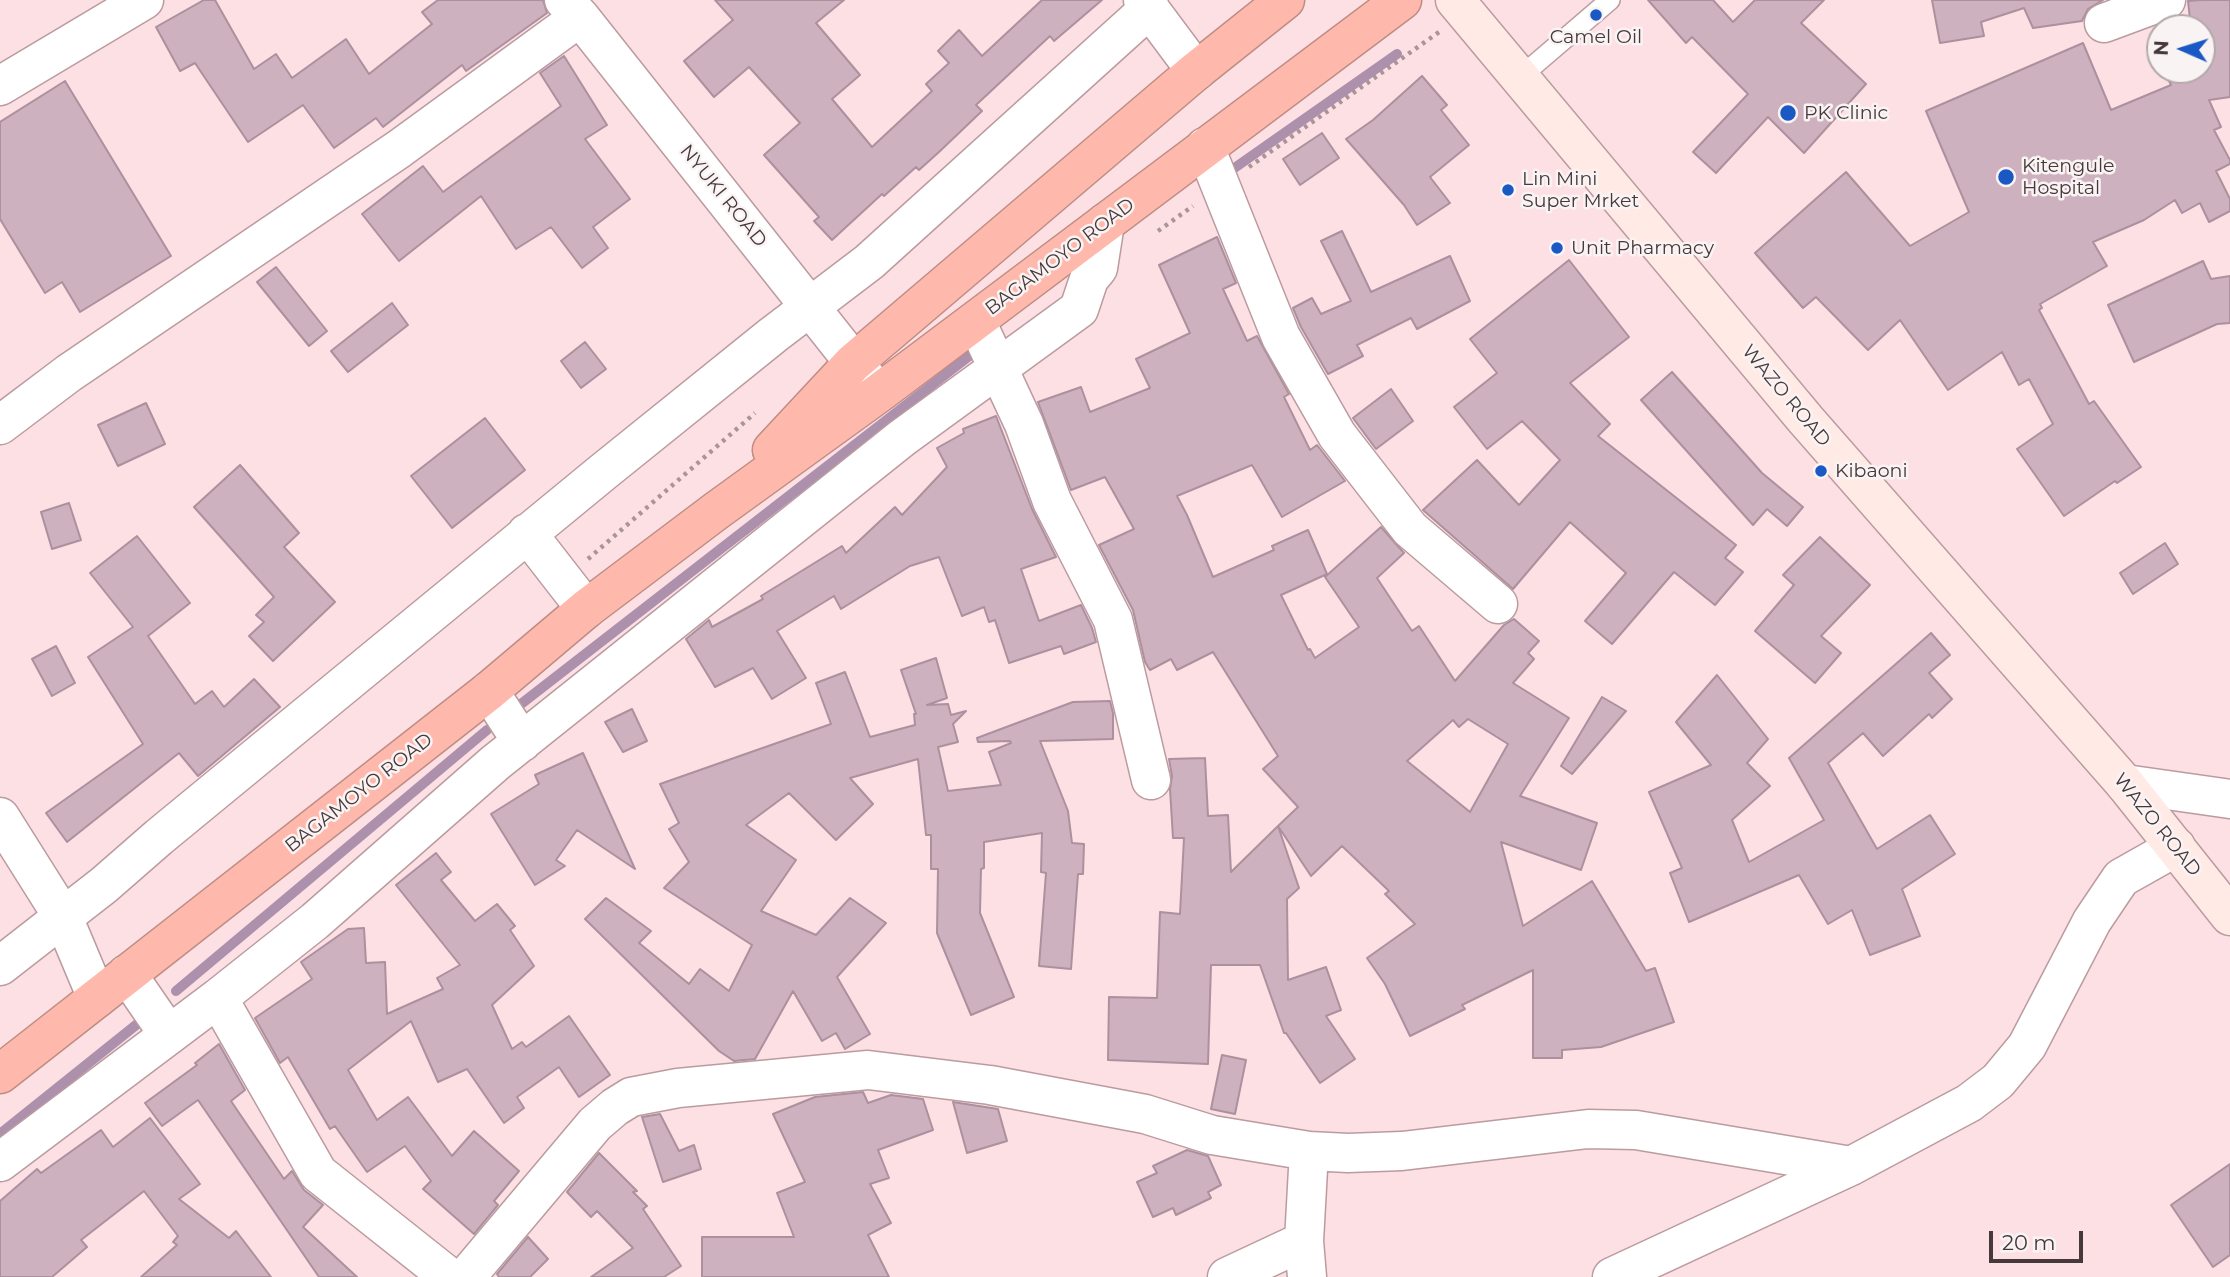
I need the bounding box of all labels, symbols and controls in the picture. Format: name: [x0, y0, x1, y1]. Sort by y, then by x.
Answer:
marker: Camel Oil: [1588, 7, 1604, 23]
north arrow: [2146, 14, 2216, 84]
place label: Camel Oil: [1550, 26, 1642, 48]
text: N: [2150, 40, 2173, 56]
place label: PK Clinic: [1804, 102, 1888, 124]
marker: PK Clinic: [1778, 103, 1798, 123]
street label: NYUKI ROAD: [675, 140, 771, 252]
place label: Kitengule Hospital: [2022, 155, 2115, 199]
marker: Kitengule Hospital: [1996, 167, 2016, 187]
place label: Lin Mini Super Mrket: [1522, 168, 1639, 212]
marker: Lin Mini Super Mrket: [1500, 182, 1516, 198]
street label: BAGAMOYO ROAD: [981, 194, 1139, 320]
place label: Unit Pharmacy: [1571, 237, 1714, 259]
marker: Unit Pharmacy: [1549, 240, 1565, 256]
street label: WAZO ROAD: [1737, 340, 1835, 452]
place label: Kibaoni: [1835, 460, 1908, 482]
marker: Kibaoni: [1813, 463, 1829, 479]
street label: BAGAMOYO ROAD: [281, 728, 437, 858]
street label: WAZO ROAD: [2109, 769, 2205, 881]
scale bar: [1992, 1218, 2086, 1262]
text: 20 m: [2002, 1230, 2056, 1255]

